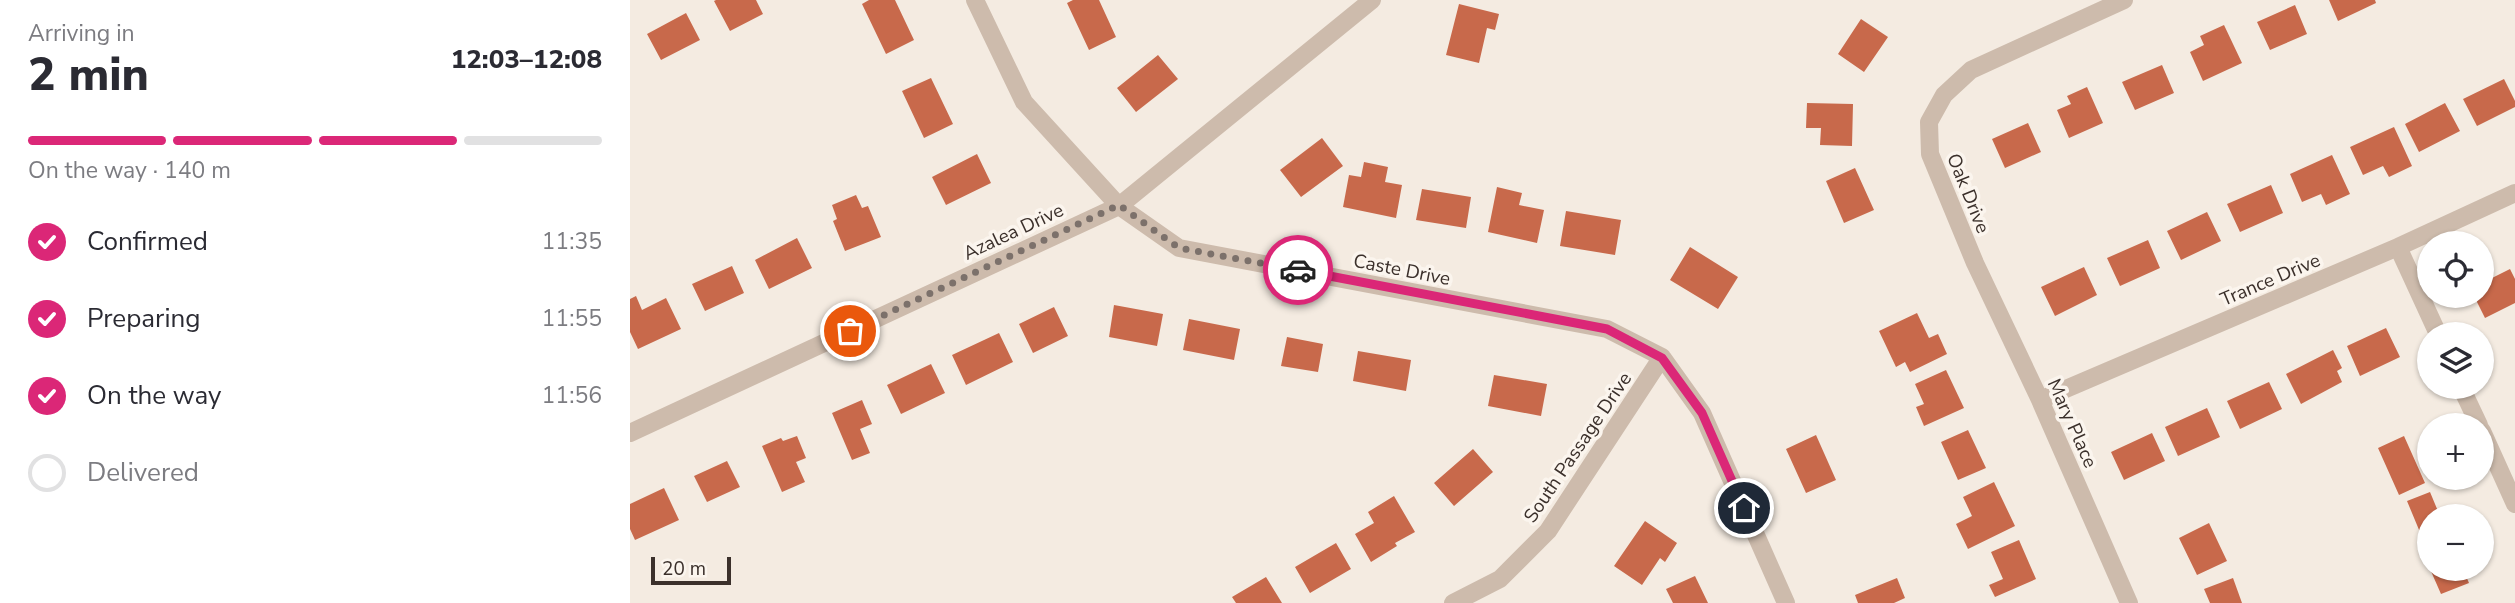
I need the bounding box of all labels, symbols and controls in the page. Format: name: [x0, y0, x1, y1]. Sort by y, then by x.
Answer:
text: Arriving in: [28, 18, 135, 49]
text: 12:03–12:08: [451, 42, 602, 77]
text: 2 min: [28, 43, 149, 106]
street label: Oak Drive: [1940, 150, 1996, 237]
text: On the way · 140 m: [28, 155, 231, 186]
street label: Azalea Drive: [959, 197, 1068, 267]
icon: check: [28, 223, 66, 261]
text: Confirmed: [87, 224, 208, 259]
text: 11:35: [542, 226, 602, 257]
map controls: [2417, 231, 2494, 581]
button: locate: [2417, 231, 2494, 308]
courier: [1263, 235, 1333, 305]
street label: Trance Drive: [2216, 247, 2324, 313]
street label: Caste Drive: [1351, 248, 1452, 292]
icon: car: [1279, 251, 1317, 289]
icon: check: [28, 300, 66, 338]
text: Preparing: [87, 301, 200, 336]
pin: [820, 301, 880, 361]
text: 11:55: [542, 303, 602, 334]
icon: bag: [831, 312, 869, 350]
button: layers: [2417, 322, 2494, 399]
street label: South Passage Drive: [1518, 367, 1638, 528]
street label: Mary Place: [2041, 375, 2103, 472]
icon: check: [28, 377, 66, 415]
text: On the way: [87, 378, 221, 413]
text: 11:56: [542, 380, 602, 411]
button: +: [2417, 413, 2494, 490]
text: Delivered: [87, 455, 199, 490]
pin: [1714, 478, 1774, 538]
icon: home: [1725, 489, 1763, 527]
button: −: [2417, 504, 2494, 581]
scale bar: [651, 554, 732, 586]
text: 20 m: [662, 556, 706, 582]

